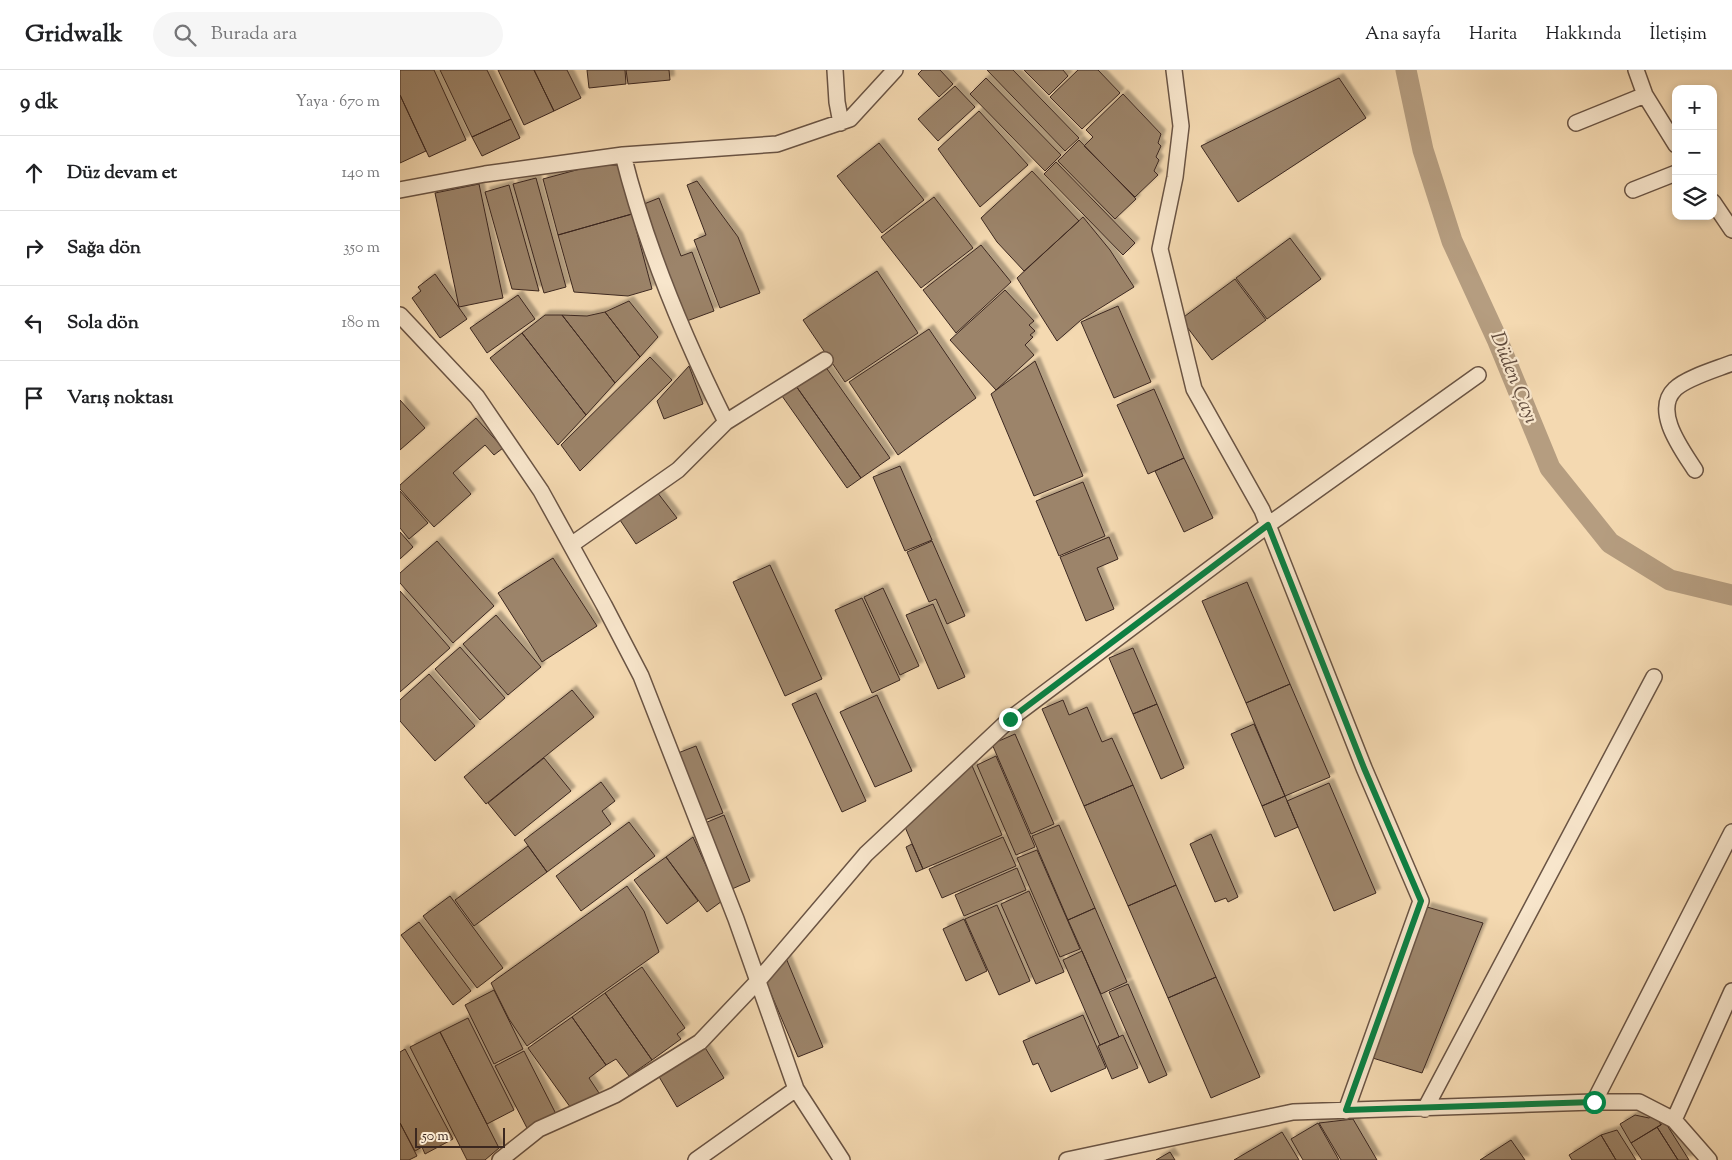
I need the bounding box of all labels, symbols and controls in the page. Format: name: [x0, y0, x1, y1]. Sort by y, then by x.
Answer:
search box: [153, 12, 503, 57]
text: Gridwalk: [25, 18, 123, 52]
icon: search: [171, 21, 199, 49]
text: Burada ara: [211, 21, 297, 48]
text: Ana sayfa: [1365, 22, 1441, 48]
text: Harita: [1469, 22, 1517, 48]
text: Hakkında: [1545, 22, 1622, 48]
text: İletişim: [1650, 22, 1707, 48]
map controls: [1672, 85, 1717, 220]
button: +: [1672, 85, 1717, 130]
text: 9 dk: [20, 88, 58, 118]
text: Yaya · 670 m: [296, 91, 380, 114]
button: −: [1672, 130, 1717, 175]
icon: ahead: [20, 159, 48, 187]
text: Düz devam et: [67, 160, 177, 187]
text: 140 m: [342, 162, 380, 185]
button: layers: [1672, 175, 1717, 220]
icon: right: [20, 234, 48, 262]
text: Sağa dön: [67, 235, 141, 262]
text: 350 m: [343, 237, 380, 260]
icon: left: [20, 309, 48, 337]
text: Sola dön: [67, 310, 139, 337]
text: 180 m: [341, 312, 380, 335]
water label: Düden Çayı: [1481, 328, 1545, 428]
icon: arrive: [20, 384, 48, 412]
text: Varış noktası: [67, 385, 173, 412]
route end: [999, 708, 1022, 731]
route start: [1583, 1091, 1606, 1114]
scale bar: [415, 1125, 505, 1148]
text: 50 m: [422, 1127, 449, 1147]

